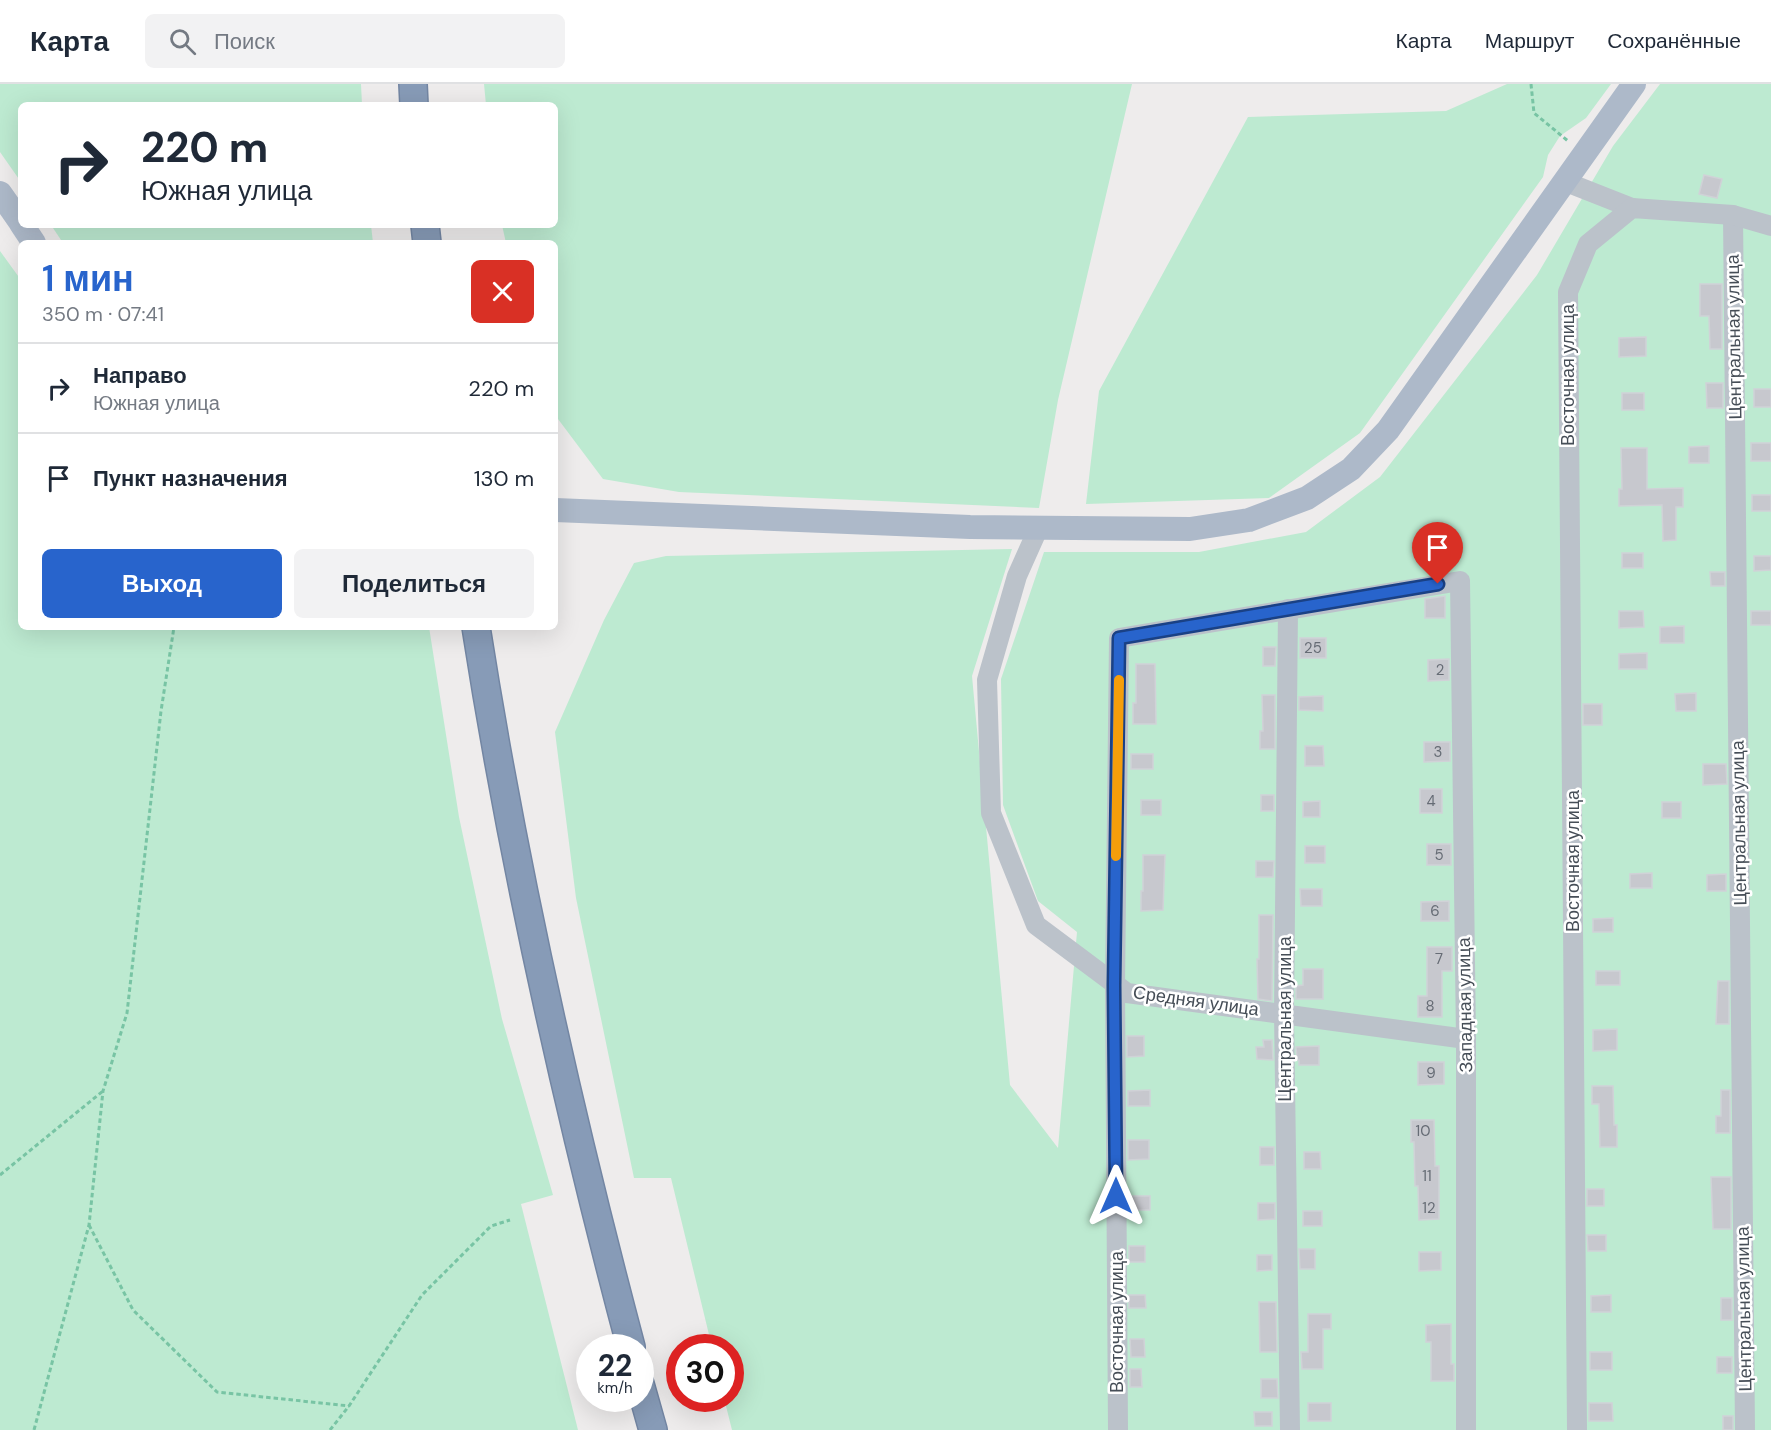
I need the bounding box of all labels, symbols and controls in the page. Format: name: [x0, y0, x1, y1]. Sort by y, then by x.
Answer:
search box: [145, 14, 565, 68]
text: Карта: [30, 23, 109, 60]
icon: search: [166, 25, 199, 58]
text: Поиск: [214, 27, 275, 56]
text: Карта: [1396, 27, 1452, 55]
text: Маршрут: [1485, 27, 1574, 55]
text: Сохранённые: [1607, 27, 1741, 55]
text: 220 m: [141, 120, 268, 175]
icon: right: [42, 126, 120, 204]
text: Южная улица: [141, 173, 312, 208]
street label: Центральная улица: [1721, 253, 1747, 420]
text: 1 мин: [42, 255, 134, 302]
button: close: [471, 260, 534, 323]
text: 350 m · 07:41: [42, 301, 164, 327]
street label: Восточная улица: [1556, 303, 1580, 446]
text: Направо: [93, 361, 187, 390]
icon: right: [42, 372, 75, 405]
text: 220 m: [468, 374, 534, 403]
text: Южная улица: [93, 390, 220, 416]
icon: arrive: [42, 462, 75, 495]
text: Пункт назначения: [93, 464, 288, 493]
text: 130 m: [474, 464, 534, 493]
pin: [1412, 522, 1463, 584]
icon: arrive: [1421, 531, 1454, 564]
button: Выход: [42, 549, 282, 618]
button: Поделиться: [294, 549, 534, 618]
house number: 25: [1304, 638, 1322, 658]
house number: 2: [1436, 660, 1444, 680]
street label: Центральная улица: [1726, 739, 1752, 906]
house number: 3: [1434, 742, 1442, 762]
street label: Восточная улица: [1561, 789, 1585, 932]
house number: 4: [1426, 791, 1436, 811]
house number: 5: [1434, 845, 1444, 865]
house number: 6: [1430, 901, 1440, 921]
street label: Центральная улица: [1273, 935, 1297, 1102]
street label: Западная улица: [1452, 936, 1478, 1073]
house number: 7: [1435, 949, 1443, 969]
street label: Средняя улица: [1132, 980, 1261, 1022]
house number: 8: [1425, 996, 1435, 1016]
house number: 9: [1426, 1063, 1436, 1083]
house number: 10: [1416, 1121, 1430, 1141]
position arrow: [1084, 1164, 1148, 1228]
house number: 11: [1422, 1166, 1432, 1186]
house number: 12: [1422, 1198, 1436, 1218]
street label: Центральная улица: [1731, 1225, 1757, 1392]
street label: Восточная улица: [1105, 1250, 1129, 1393]
speed limit sign: 30: [666, 1334, 744, 1412]
text: 22: [598, 1346, 632, 1385]
text: km/h: [597, 1378, 633, 1398]

